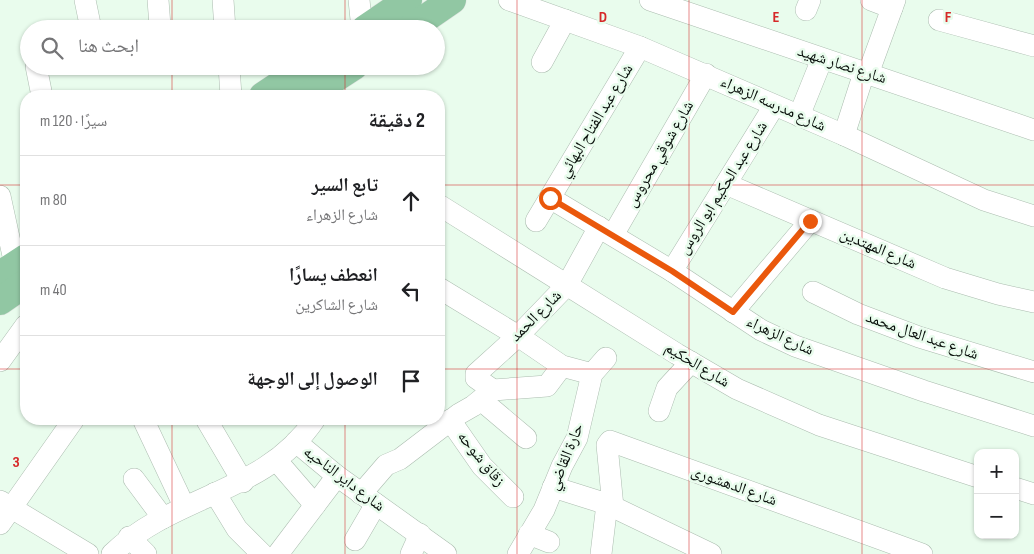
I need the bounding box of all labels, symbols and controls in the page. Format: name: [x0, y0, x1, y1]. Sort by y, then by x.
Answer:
text: D: [599, 8, 607, 27]
text: E: [773, 8, 780, 27]
text: F: [945, 8, 952, 27]
search box: [20, 20, 445, 75]
icon: search: [38, 34, 66, 62]
text: ابحث هنا: [78, 35, 139, 58]
street label: شارع نصار شهيد: [795, 42, 889, 88]
street label: شارع عبد الفتاح البهائي: [555, 61, 639, 182]
street label: شارع مدرسه الزهراء: [717, 72, 829, 136]
street label: شارع شوقي محروس: [622, 98, 700, 211]
text: 2 دقيقة: [368, 108, 425, 133]
text: سيرًا · 120 m: [40, 112, 107, 131]
street label: شارع عبد الحكيم ابو الروس: [674, 118, 772, 258]
text: تابع السير: [312, 174, 378, 197]
icon: ahead: [397, 187, 425, 215]
route start: [539, 187, 562, 210]
text: 80 m: [40, 191, 67, 210]
text: شارع الزهراء: [306, 206, 378, 225]
route end: [799, 210, 822, 233]
street label: شارع المهتدين: [837, 224, 919, 274]
text: انعطف يسارًا: [289, 264, 378, 287]
icon: left: [397, 277, 425, 305]
text: 40 m: [40, 281, 67, 300]
street label: شارع الحمد: [506, 286, 566, 346]
text: شارع الشاكرين: [295, 296, 378, 315]
street label: شارع عبد العال محمد: [863, 308, 981, 364]
street label: شارع الزهراء: [743, 312, 817, 360]
street label: شارع الحكيم: [661, 338, 733, 392]
icon: arrive: [397, 367, 425, 395]
text: الوصول إلى الوجهة: [247, 368, 378, 391]
street label: حارة القاضي: [544, 421, 590, 494]
street label: زقاق شوحه: [453, 428, 509, 490]
street label: شارع داير الناحيه: [300, 442, 388, 516]
map controls: [974, 449, 1019, 539]
button: +: [974, 449, 1019, 494]
text: 3: [12, 453, 20, 472]
street label: شارع الدهشورى: [688, 462, 780, 510]
button: −: [974, 494, 1019, 539]

